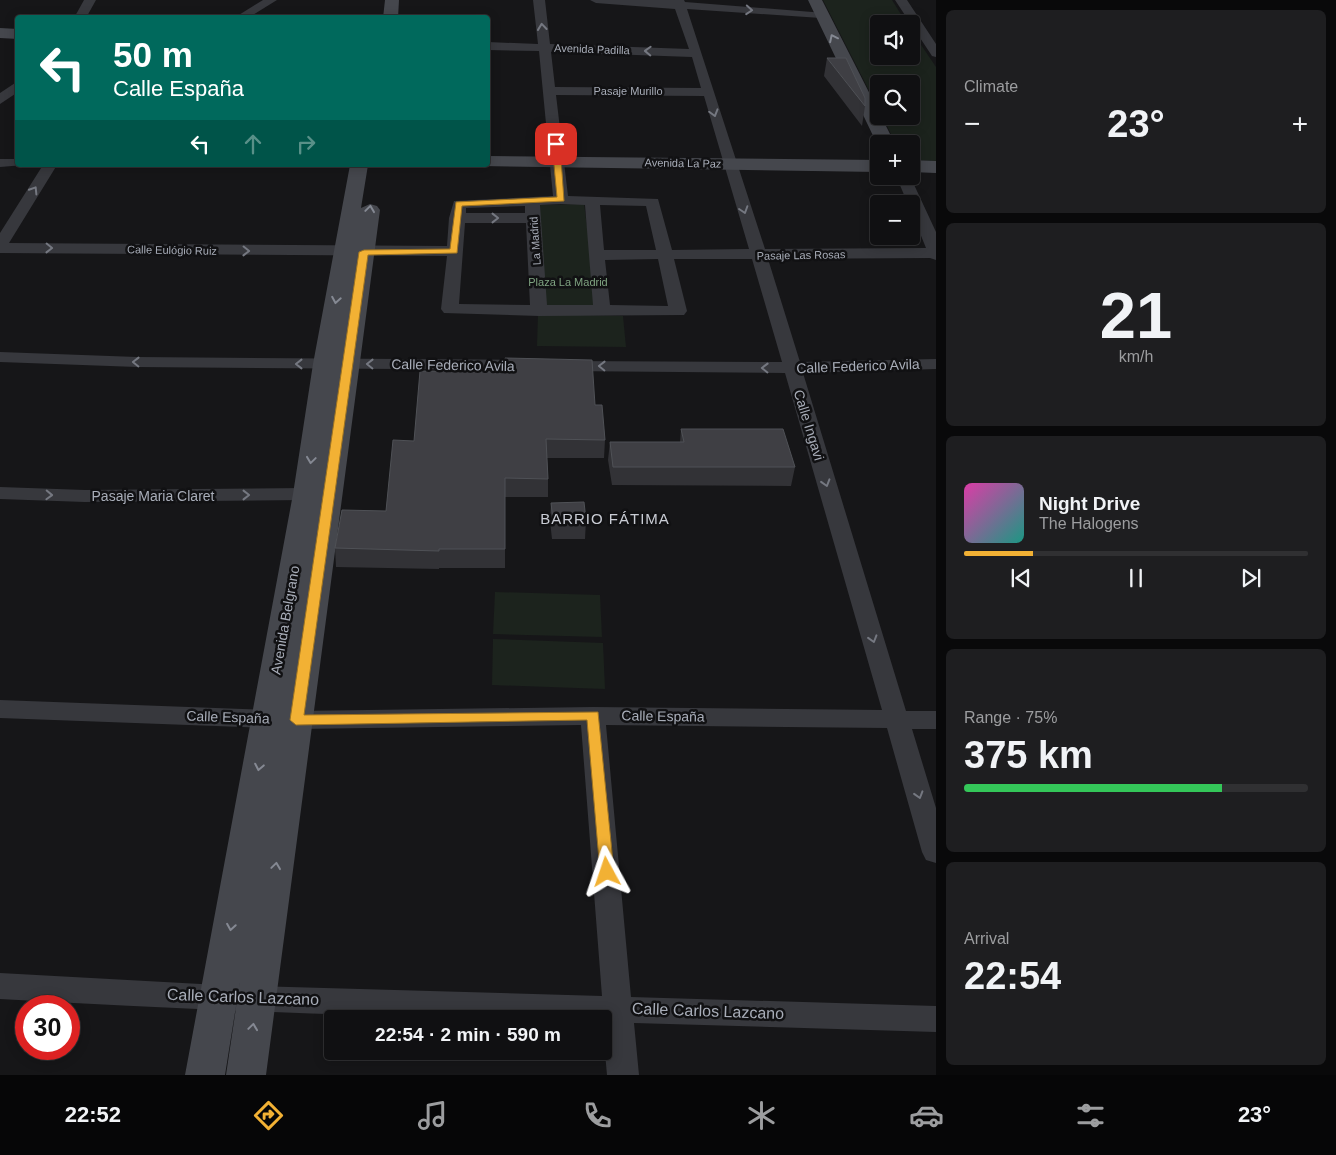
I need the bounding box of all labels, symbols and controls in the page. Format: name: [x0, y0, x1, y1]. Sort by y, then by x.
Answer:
one-way arrow: [746, 4, 754, 15]
map controls: [870, 15, 920, 245]
button: sound: [870, 15, 920, 65]
one-way arrow: [537, 23, 548, 31]
one-way arrow: [828, 34, 839, 43]
icon: left: [30, 35, 95, 100]
text: 50 m: [113, 35, 193, 74]
street label: Avenida Padilla: [554, 42, 631, 56]
one-way arrow: [644, 46, 652, 56]
button: search: [870, 75, 920, 125]
text: Calle España: [113, 76, 244, 101]
text: Climate: [964, 78, 1018, 95]
street label: Pasaje Murillo: [593, 85, 663, 97]
text: 23°: [1107, 103, 1165, 145]
one-way arrow: [709, 108, 719, 117]
text: −: [964, 108, 980, 139]
text: +: [1292, 108, 1308, 139]
pin: [535, 123, 577, 165]
icon: left: [186, 130, 214, 158]
icon: ahead: [239, 130, 267, 158]
icon: right: [292, 130, 320, 158]
icon: arrive: [542, 130, 570, 158]
button: +: [870, 135, 920, 185]
street label: Avenida La Paz: [644, 156, 722, 170]
one-way arrow: [28, 187, 37, 196]
button: −: [870, 195, 920, 245]
one-way arrow: [364, 204, 375, 212]
one-way arrow: [738, 205, 748, 214]
one-way arrow: [492, 213, 499, 223]
street label: La Madrid: [527, 216, 543, 266]
one-way arrow: [45, 243, 53, 253]
street label: Calle Eulógio Ruiz: [127, 243, 217, 257]
one-way arrow: [242, 246, 250, 256]
street label: Pasaje Las Rosas: [757, 248, 846, 262]
park label: Plaza La Madrid: [528, 276, 608, 288]
text: 21: [1100, 279, 1172, 352]
one-way arrow: [331, 296, 342, 304]
text: km/h: [1119, 348, 1153, 365]
street label: Calle Federico Avila: [391, 356, 515, 374]
street label: Calle Federico Avila: [796, 356, 920, 376]
one-way arrow: [132, 357, 140, 368]
one-way arrow: [294, 359, 302, 369]
one-way arrow: [366, 359, 374, 369]
one-way arrow: [598, 361, 606, 371]
one-way arrow: [761, 363, 768, 373]
street label: Calle Ingavi: [791, 388, 827, 462]
one-way arrow: [306, 457, 317, 465]
one-way arrow: [821, 478, 831, 487]
street label: Pasaje Maria Claret: [92, 488, 215, 504]
one-way arrow: [45, 490, 53, 500]
one-way arrow: [242, 490, 250, 500]
text: Night Drive: [1039, 493, 1140, 514]
district label: BARRIO FÁTIMA: [540, 510, 670, 527]
text: The Halogens: [1039, 515, 1139, 532]
street label: Avenida Belgrano: [268, 564, 302, 676]
icon: previous: [1007, 564, 1035, 592]
icon: pause: [1122, 564, 1150, 592]
icon: next: [1237, 564, 1265, 592]
one-way arrow: [867, 634, 877, 642]
street label: Calle España: [621, 707, 705, 725]
street label: Calle España: [186, 708, 270, 726]
text: Range · 75%: [964, 709, 1057, 726]
text: 375 km: [964, 734, 1093, 776]
one-way arrow: [254, 762, 264, 771]
one-way arrow: [913, 790, 924, 799]
position arrow: [580, 845, 632, 897]
one-way arrow: [270, 862, 281, 870]
one-way arrow: [226, 922, 236, 931]
text: Arrival: [964, 930, 1009, 947]
text: 22:54: [964, 955, 1061, 997]
street label: Calle Carlos Lazcano: [167, 986, 319, 1008]
speed limit sign: 30: [15, 995, 80, 1060]
street label: Calle Carlos Lazcano: [632, 1000, 784, 1022]
one-way arrow: [247, 1022, 258, 1030]
text: 22:54 · 2 min · 590 m: [375, 1024, 561, 1045]
icon: directions: [251, 1098, 286, 1133]
icon: music: [415, 1098, 450, 1133]
icon: phone: [580, 1098, 615, 1133]
icon: climate: [744, 1098, 779, 1133]
icon: car: [909, 1098, 944, 1133]
icon: filters: [1073, 1098, 1108, 1133]
text: 22:52: [65, 1102, 121, 1127]
text: 23°: [1238, 1102, 1271, 1127]

